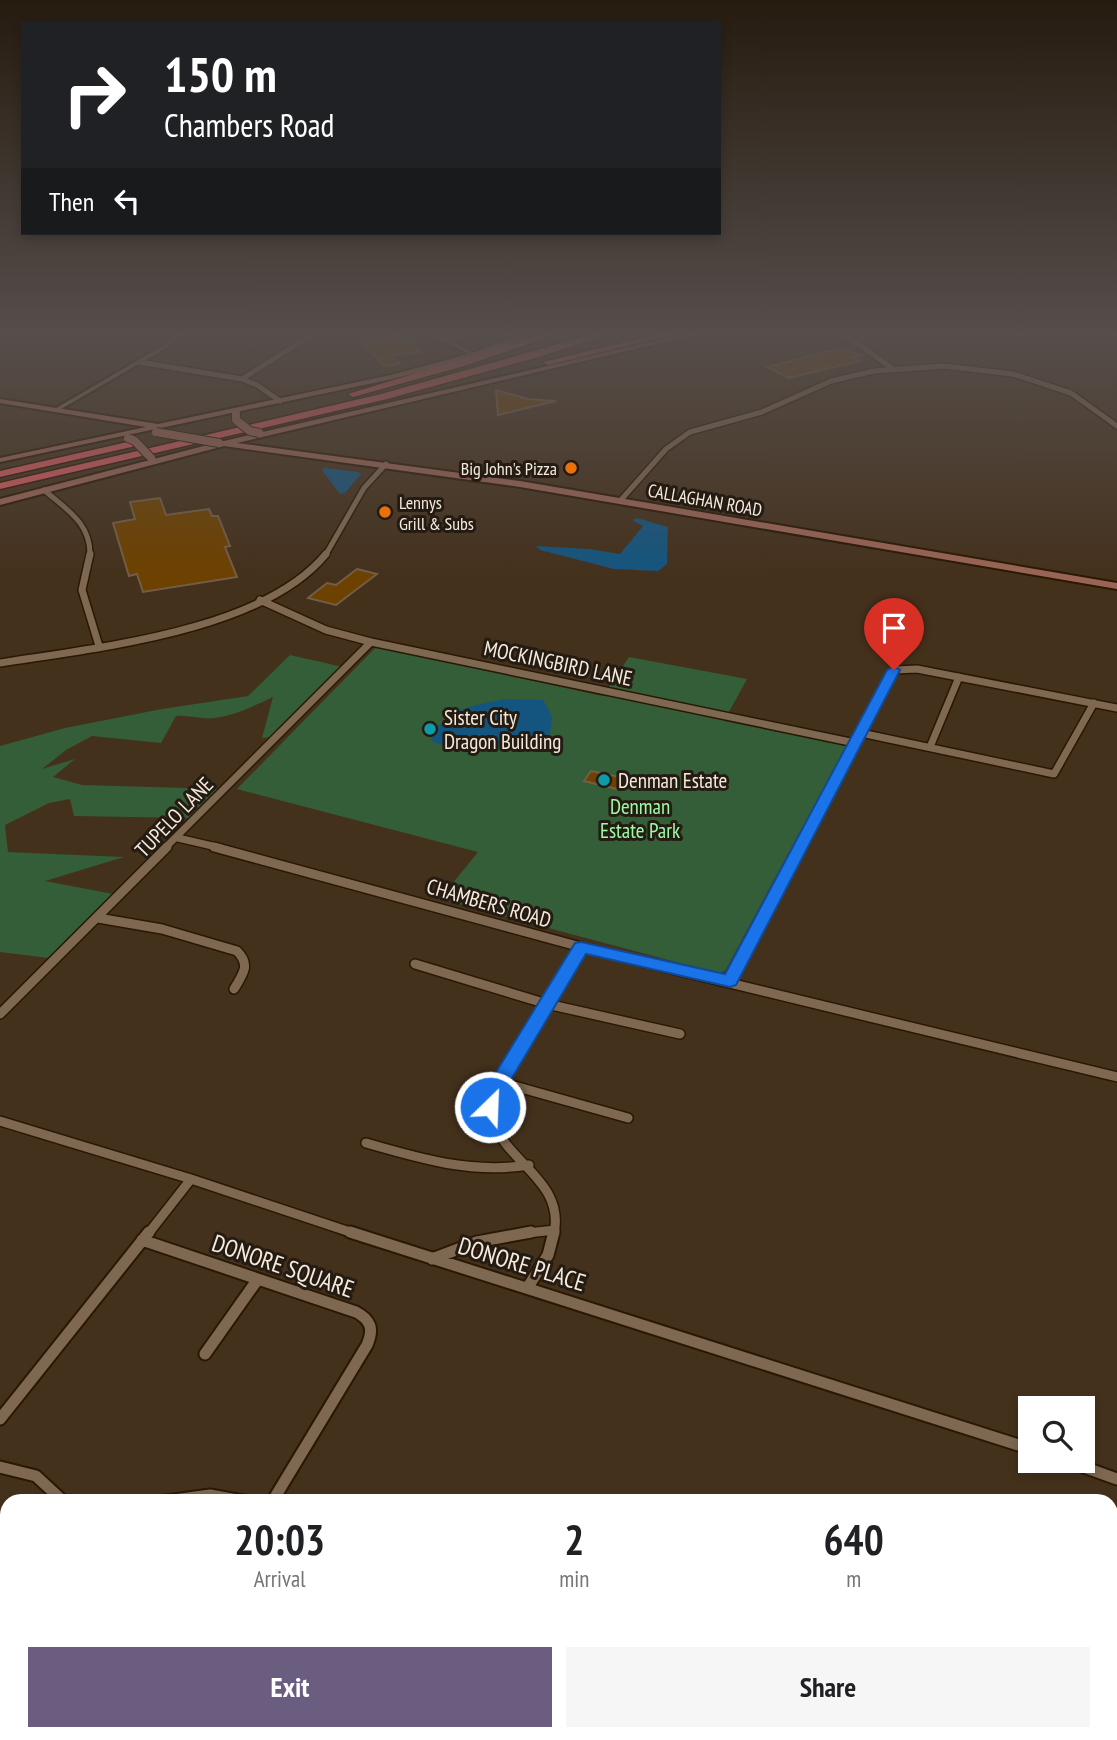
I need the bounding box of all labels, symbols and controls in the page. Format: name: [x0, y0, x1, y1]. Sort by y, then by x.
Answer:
text: 150 m: [164, 42, 277, 106]
icon: right: [49, 49, 140, 140]
text: Chambers Road: [164, 104, 334, 146]
icon: left: [108, 182, 146, 220]
text: Then: [49, 185, 94, 218]
place label: Big John's Pizza: [461, 457, 557, 480]
marker: Big John's Pizza: [563, 460, 579, 476]
street label: CALLAGHAN ROAD: [646, 479, 764, 521]
place label: Lennys Grill & Subs: [399, 491, 474, 535]
marker: Lennys Grill & Subs: [377, 504, 393, 520]
pin: [864, 598, 924, 670]
icon: arrive: [875, 609, 913, 647]
street label: MOCKINGBIRD LANE: [481, 634, 635, 692]
place label: Sister City Dragon Building: [444, 704, 561, 755]
marker: Sister City Dragon Building: [422, 721, 438, 737]
place label: Denman Estate: [618, 767, 727, 794]
street label: TUPELO LANE: [129, 771, 219, 863]
marker: Denman Estate: [596, 772, 612, 788]
park label: Denman Estate Park: [600, 793, 680, 844]
street label: CHAMBERS ROAD: [424, 872, 554, 934]
position arrow: [453, 1070, 527, 1144]
street label: DONORE SQUARE: [208, 1227, 358, 1305]
street label: DONORE PLACE: [454, 1230, 590, 1298]
map controls: [1018, 1396, 1095, 1473]
button: search: [1018, 1396, 1095, 1473]
text: 20:03: [234, 1512, 325, 1567]
text: 2: [564, 1512, 584, 1567]
text: 640: [824, 1512, 884, 1567]
text: Arrival: [254, 1564, 306, 1593]
text: min: [559, 1564, 589, 1593]
text: m: [846, 1564, 861, 1593]
button: Exit: [28, 1647, 552, 1727]
button: Share: [566, 1647, 1090, 1727]

